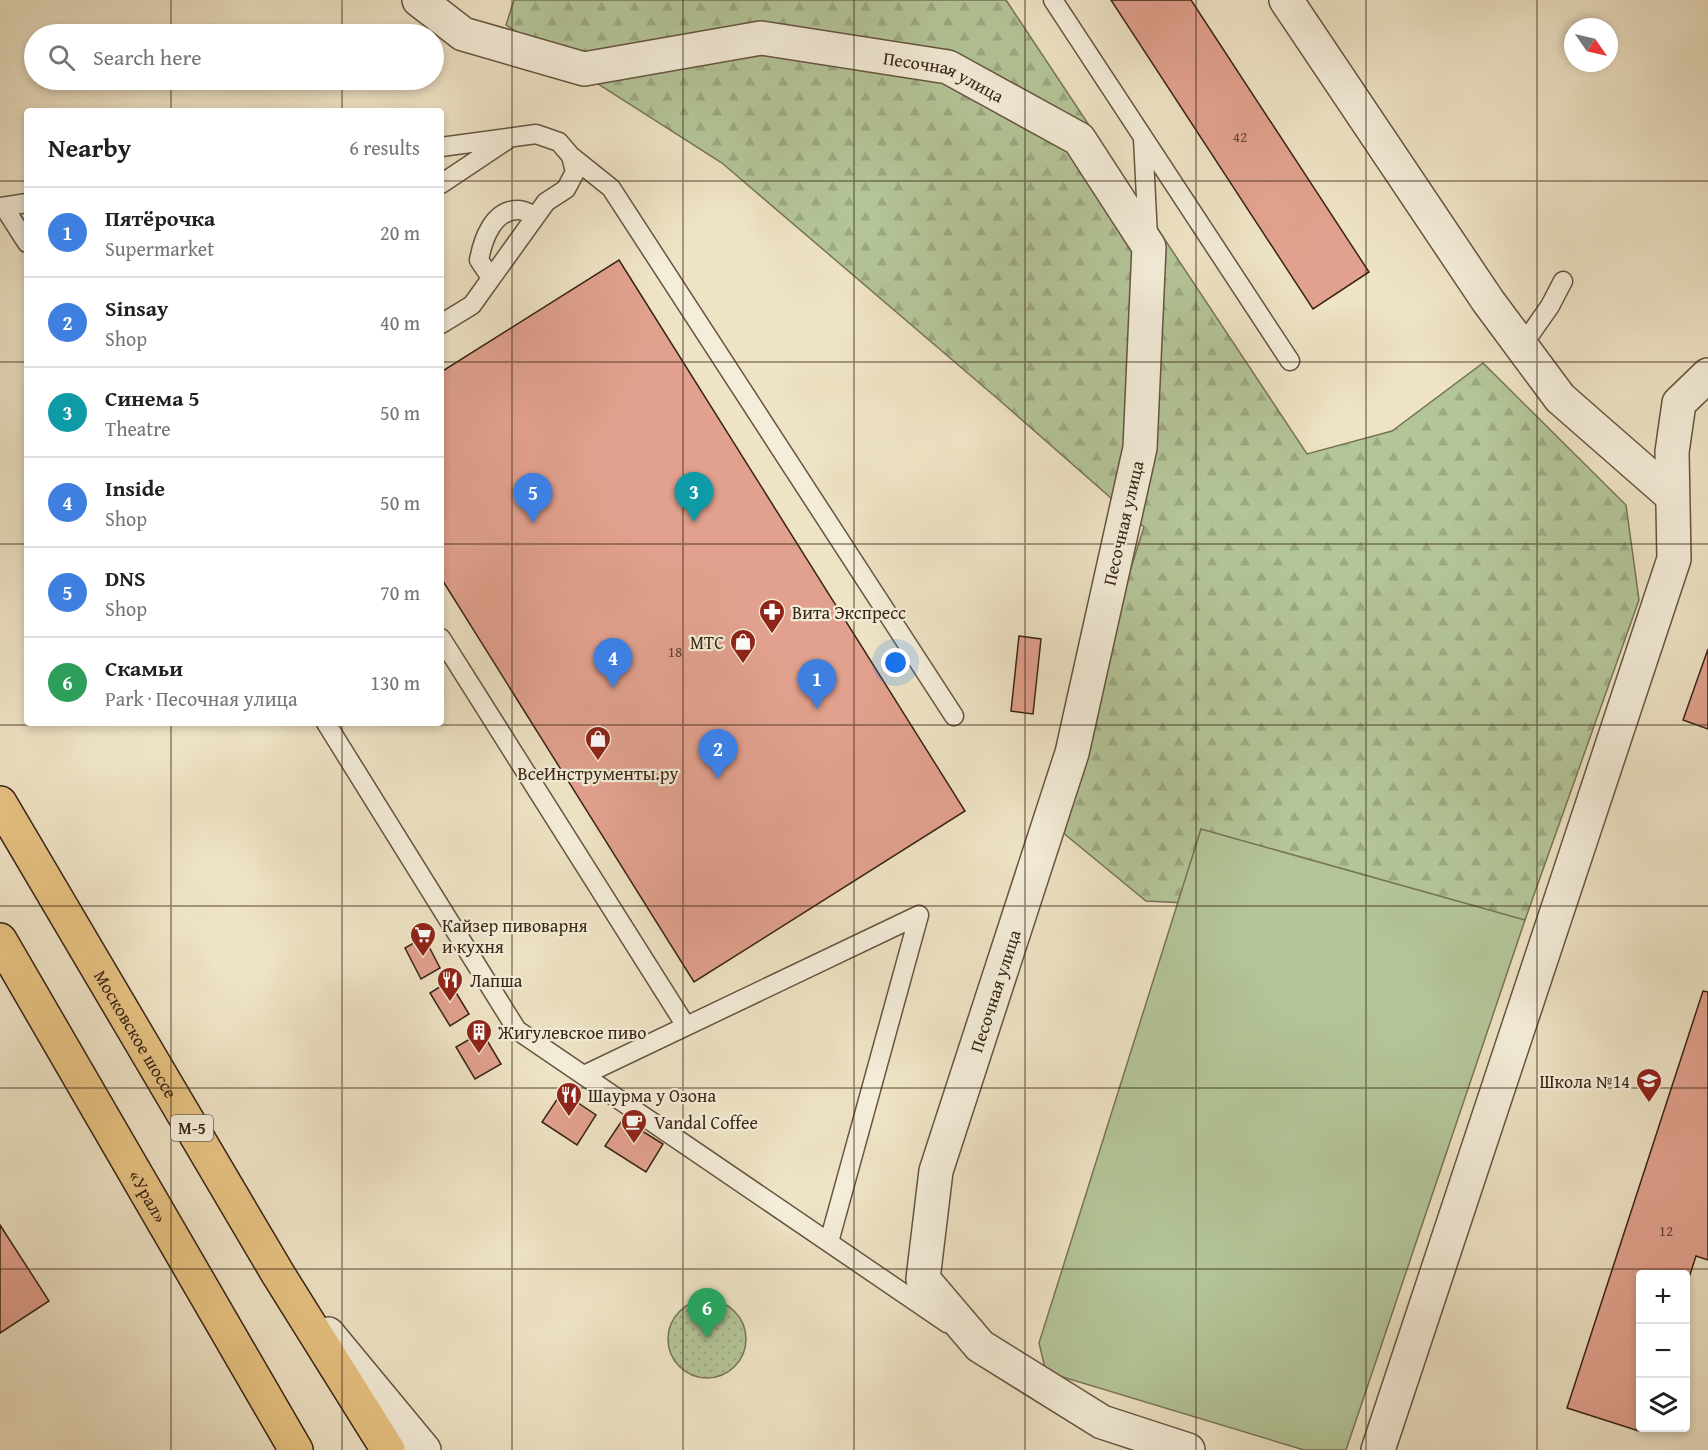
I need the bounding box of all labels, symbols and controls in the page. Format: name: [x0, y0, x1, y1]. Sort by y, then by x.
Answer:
north arrow: [1564, 18, 1618, 72]
search box: [24, 24, 444, 90]
icon: search: [45, 41, 78, 74]
text: Search here: [93, 41, 202, 73]
street label: Песочная улица: [881, 44, 1009, 109]
house number: 42: [1233, 126, 1247, 147]
text: Nearby: [48, 128, 131, 167]
text: 6 results: [349, 133, 420, 162]
text: Пятёрочка: [105, 202, 215, 234]
text: 1: [62, 218, 73, 247]
text: 20 m: [380, 218, 420, 247]
text: Supermarket: [105, 234, 214, 263]
text: Sinsay: [105, 292, 168, 324]
text: 2: [62, 308, 73, 337]
text: 40 m: [380, 308, 420, 337]
text: Shop: [105, 324, 147, 353]
text: Синема 5: [105, 382, 200, 414]
text: 3: [62, 398, 73, 427]
text: 50 m: [380, 398, 420, 427]
text: Theatre: [105, 414, 171, 443]
street label: Песочная улица: [1096, 457, 1151, 588]
text: Inside: [105, 472, 165, 504]
pin: 3: [674, 472, 714, 522]
pin: 5: [514, 474, 552, 523]
text: 4: [62, 488, 73, 517]
text: 50 m: [380, 488, 420, 517]
text: Shop: [105, 504, 147, 533]
text: DNS: [105, 562, 146, 594]
text: 5: [62, 578, 73, 607]
text: 70 m: [380, 578, 420, 607]
text: Shop: [105, 594, 147, 623]
pharmacy icon: Вита Экспресс: [757, 597, 787, 635]
place label: Вита Экспресс: [792, 599, 906, 626]
shop icon: МТС: [728, 627, 758, 665]
place label: МТС: [690, 629, 724, 656]
pin: 4: [594, 638, 632, 688]
house number: 18: [668, 641, 682, 662]
your location: [881, 648, 910, 677]
text: Скамьи: [105, 652, 183, 684]
pin: 1: [798, 660, 836, 709]
text: 6: [62, 668, 73, 697]
text: 130 m: [370, 668, 420, 697]
text: Park · Песочная улица: [105, 684, 297, 713]
shop icon: ВсеИнструменты.ру: [583, 724, 613, 762]
pin: 2: [698, 730, 738, 779]
place label: ВсеИнструменты.ру: [517, 760, 679, 787]
place label: Кайзер пивоварня и кухня: [442, 912, 588, 960]
supermarket icon: Кайзер пивоварня и кухня: [408, 920, 438, 958]
street label: Песочная улица: [962, 926, 1028, 1056]
street label: Московское шоссе: [88, 965, 185, 1103]
restaurant icon: Лапша: [435, 965, 465, 1003]
place label: Лапша: [470, 967, 523, 994]
building icon: Жигулевское пиво: [464, 1017, 494, 1055]
place label: Жигулевское пиво: [497, 1019, 646, 1046]
school or university icon: Школа №14: [1634, 1066, 1664, 1104]
place label: Школа №14: [1540, 1068, 1630, 1095]
restaurant icon: Шаурма у Озона: [554, 1080, 584, 1118]
place label: Шаурма у Озона: [588, 1082, 716, 1109]
cafe icon: Vandal Coffee: [619, 1107, 649, 1145]
place label: Vandal Coffee: [654, 1109, 758, 1136]
road number: М-5: [171, 1115, 213, 1141]
street label: «Урал»: [123, 1165, 175, 1228]
house number: 12: [1659, 1220, 1673, 1241]
map controls: [1636, 1270, 1690, 1432]
button: +: [1636, 1270, 1690, 1324]
pin: 6: [688, 1288, 726, 1338]
button: −: [1636, 1324, 1690, 1378]
button: layers: [1636, 1378, 1690, 1432]

